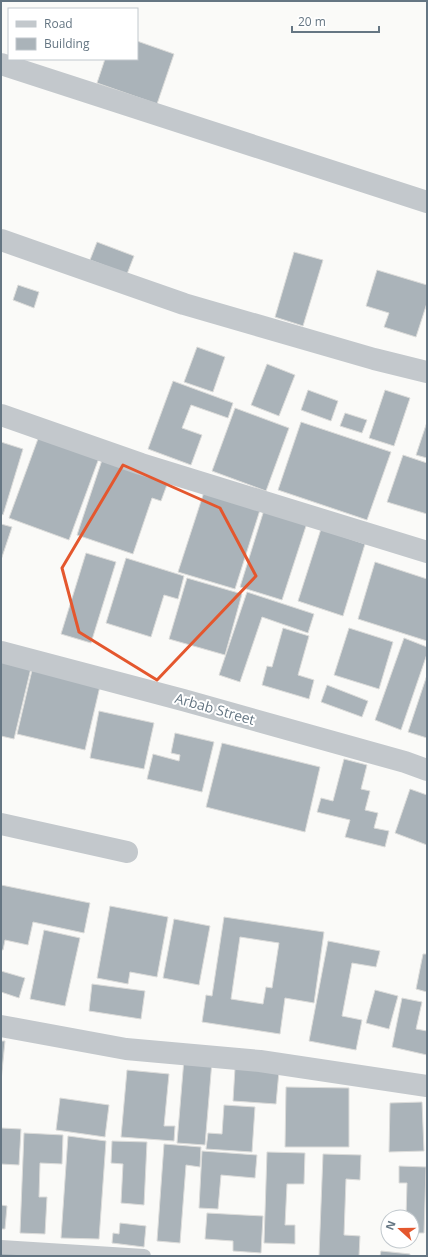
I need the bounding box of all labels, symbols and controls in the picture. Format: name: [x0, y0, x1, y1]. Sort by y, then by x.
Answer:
legend: [8, 8, 138, 60]
scale bar: [292, 8, 379, 34]
text: 20 m: [298, 13, 326, 30]
text: Road: [44, 15, 73, 32]
text: Building: [44, 35, 90, 52]
street label: Arbab Street: [173, 688, 257, 729]
north arrow: [380, 1209, 420, 1249]
text: N: [382, 1218, 399, 1232]

